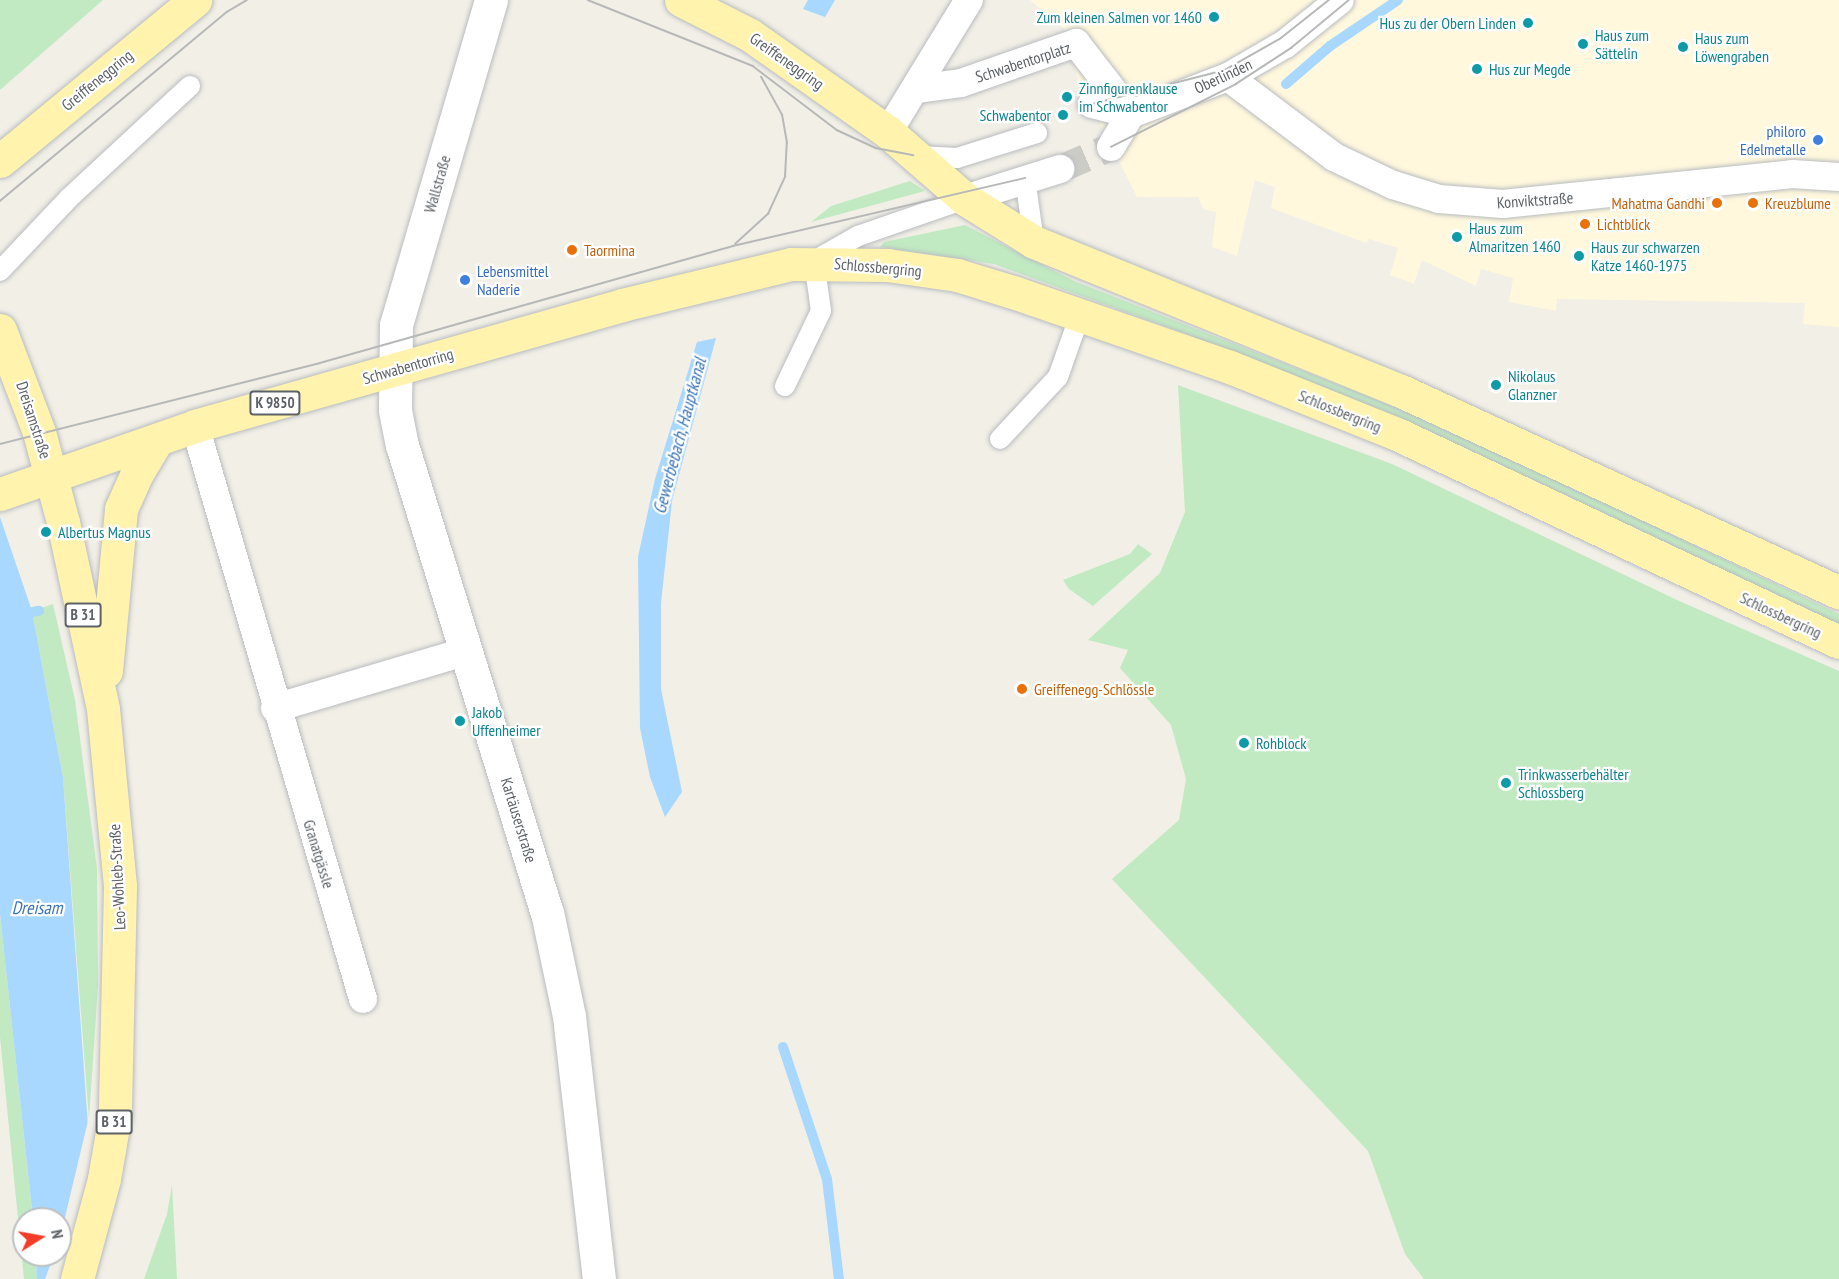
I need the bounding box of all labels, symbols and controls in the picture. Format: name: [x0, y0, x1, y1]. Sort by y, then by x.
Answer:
place label: Zum kleinen Salmen vor 1460: [1036, 7, 1202, 27]
marker: Zum kleinen Salmen vor 1460: [1207, 10, 1221, 24]
place label: Hus zu der Obern Linden: [1379, 13, 1516, 33]
marker: Hus zu der Obern Linden: [1521, 16, 1535, 30]
place label: Haus zum Sättelin: [1595, 25, 1649, 63]
street label: Greiffeneggring: [746, 28, 828, 94]
place label: Haus zum Löwengraben: [1695, 28, 1769, 66]
marker: Haus zum Sättelin: [1576, 37, 1590, 51]
street label: Schwabentorplatz: [973, 38, 1073, 86]
marker: Haus zum Löwengraben: [1676, 40, 1690, 54]
street label: Greiffeneggring: [57, 45, 137, 115]
street label: Oberlinden: [1191, 54, 1255, 98]
place label: Hus zur Megde: [1489, 59, 1571, 79]
marker: Hus zur Megde: [1470, 62, 1484, 76]
place label: Zinnfigurenklause im Schwabentor: [1079, 78, 1178, 116]
marker: Zinnfigurenklause im Schwabentor: [1060, 90, 1074, 104]
place label: Schwabentor: [979, 105, 1051, 125]
marker: Schwabentor: [1056, 108, 1070, 122]
place label: philoro Edelmetalle: [1740, 121, 1806, 159]
marker: philoro Edelmetalle: [1811, 133, 1825, 147]
street label: Wallstraße: [420, 153, 454, 215]
street label: Konviktstraße: [1496, 188, 1574, 212]
place label: Mahatma Gandhi: [1612, 193, 1705, 213]
place label: Kreuzblume: [1765, 193, 1831, 213]
marker: Mahatma Gandhi: [1710, 196, 1724, 210]
marker: Kreuzblume: [1746, 196, 1760, 210]
place label: Lichtblick: [1597, 214, 1650, 234]
marker: Lichtblick: [1578, 217, 1592, 231]
place label: Haus zum Almaritzen 1460: [1469, 218, 1561, 256]
marker: Haus zum Almaritzen 1460: [1450, 230, 1464, 244]
place label: Haus zur schwarzen Katze 1460-1975: [1591, 237, 1700, 275]
place label: Taormina: [584, 240, 635, 260]
marker: Taormina: [565, 243, 579, 257]
marker: Haus zur schwarzen Katze 1460-1975: [1572, 249, 1586, 263]
street label: Schlossbergring: [833, 254, 923, 280]
place label: Lebensmittel Naderie: [477, 261, 548, 299]
marker: Lebensmittel Naderie: [458, 273, 472, 287]
street label: Schwabentorring: [360, 344, 456, 388]
water label: Gewerbebach, Hauptkanal: [649, 355, 711, 517]
place label: Nikolaus Glanzner: [1508, 366, 1557, 404]
marker: Nikolaus Glanzner: [1489, 378, 1503, 392]
street label: Dreisamstraße: [12, 379, 56, 461]
street label: Schlossbergring: [1296, 386, 1384, 436]
road number: K 9850: [248, 391, 302, 415]
place label: Albertus Magnus: [58, 522, 151, 542]
marker: Albertus Magnus: [39, 525, 53, 539]
street label: Schlossbergring: [1737, 588, 1825, 642]
road number: B 31: [64, 603, 103, 627]
place label: Greiffenegg-Schlössle: [1034, 679, 1154, 699]
marker: Greiffenegg-Schlössle: [1015, 682, 1029, 696]
place label: Jakob Uffenheimer: [472, 702, 541, 740]
marker: Jakob Uffenheimer: [453, 714, 467, 728]
place label: Rohblock: [1256, 733, 1306, 753]
marker: Rohblock: [1237, 736, 1251, 750]
place label: Trinkwasserbehälter Schlossberg: [1518, 764, 1629, 802]
street label: Kartäuserstraße: [497, 775, 541, 865]
marker: Trinkwasserbehälter Schlossberg: [1499, 776, 1513, 790]
street label: Granatgässle: [299, 817, 339, 891]
street label: Leo-Wohleb-Straße: [105, 823, 129, 931]
water label: Dreisam: [12, 897, 62, 919]
road number: B 31: [94, 1110, 134, 1134]
north arrow: [12, 1207, 72, 1267]
text: N: [47, 1228, 68, 1240]

